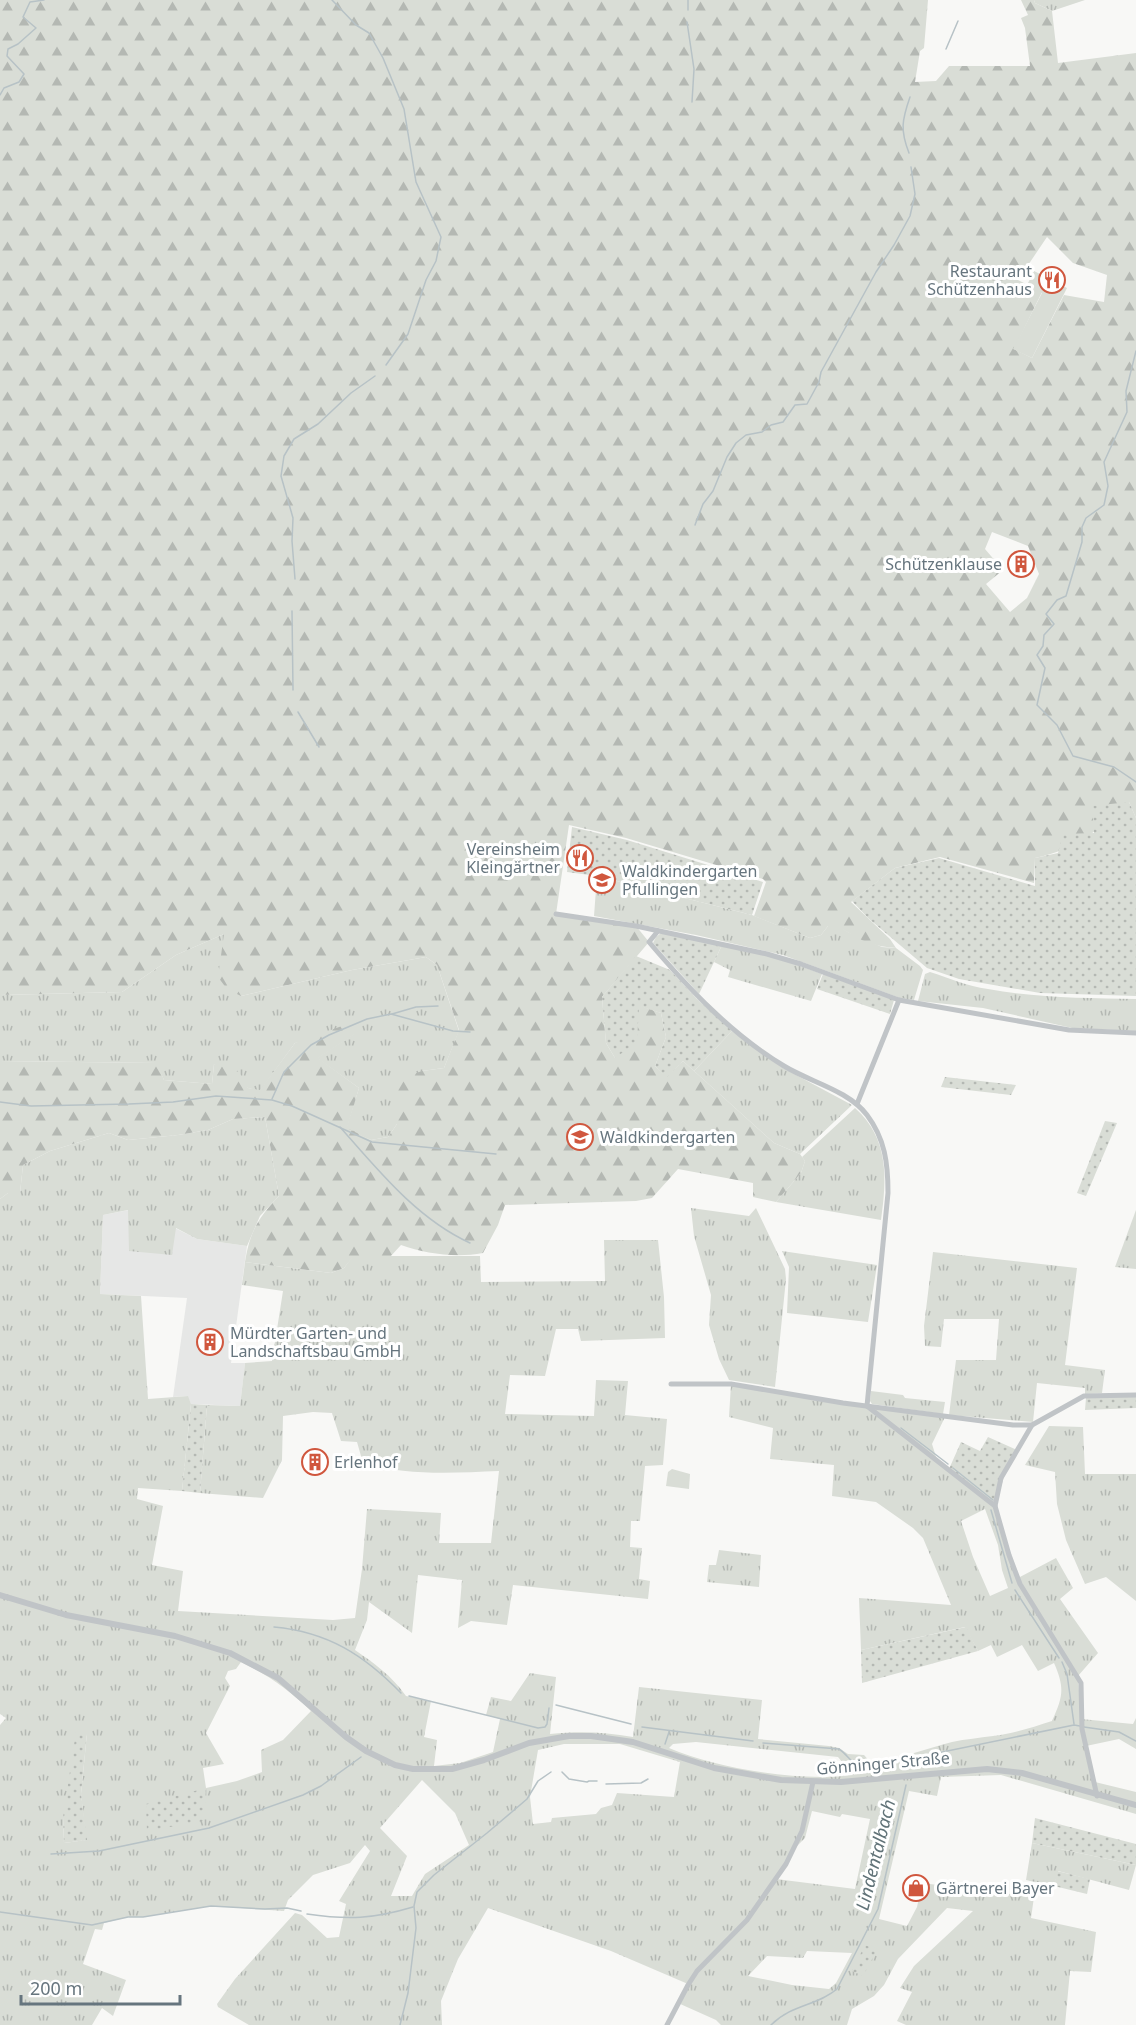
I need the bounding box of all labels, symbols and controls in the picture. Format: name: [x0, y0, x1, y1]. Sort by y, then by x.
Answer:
place label: Restaurant Schützenhaus: [927, 260, 1032, 300]
restaurant icon: Restaurant Schützenhaus: [1037, 265, 1067, 295]
building icon: Schützenklause: [1006, 549, 1036, 579]
place label: Schützenklause: [885, 553, 1002, 575]
place label: Vereinsheim Kleingärtner: [466, 838, 560, 878]
restaurant icon: Vereinsheim Kleingärtner: [565, 843, 595, 873]
place label: Waldkindergarten Pfullingen: [622, 860, 758, 900]
school or university icon: Waldkindergarten Pfullingen: [587, 865, 617, 895]
school or university icon: Waldkindergarten: [565, 1122, 595, 1152]
place label: Waldkindergarten: [600, 1126, 736, 1148]
place label: Mürdter Garten- und Landschaftsbau GmbH: [230, 1322, 401, 1362]
building icon: Mürdter Garten- und Landschaftsbau GmbH: [195, 1327, 225, 1357]
building icon: Erlenhof: [300, 1447, 330, 1477]
place label: Erlenhof: [334, 1451, 399, 1473]
street label: Gönninger Straße: [815, 1746, 951, 1780]
water label: Lindentalbach: [850, 1797, 900, 1913]
shop icon: Gärtnerei Bayer: [901, 1873, 931, 1903]
place label: Gärtnerei Bayer: [936, 1877, 1055, 1899]
scale bar: [21, 1968, 180, 2006]
text: 200 m: [30, 1976, 82, 2000]

